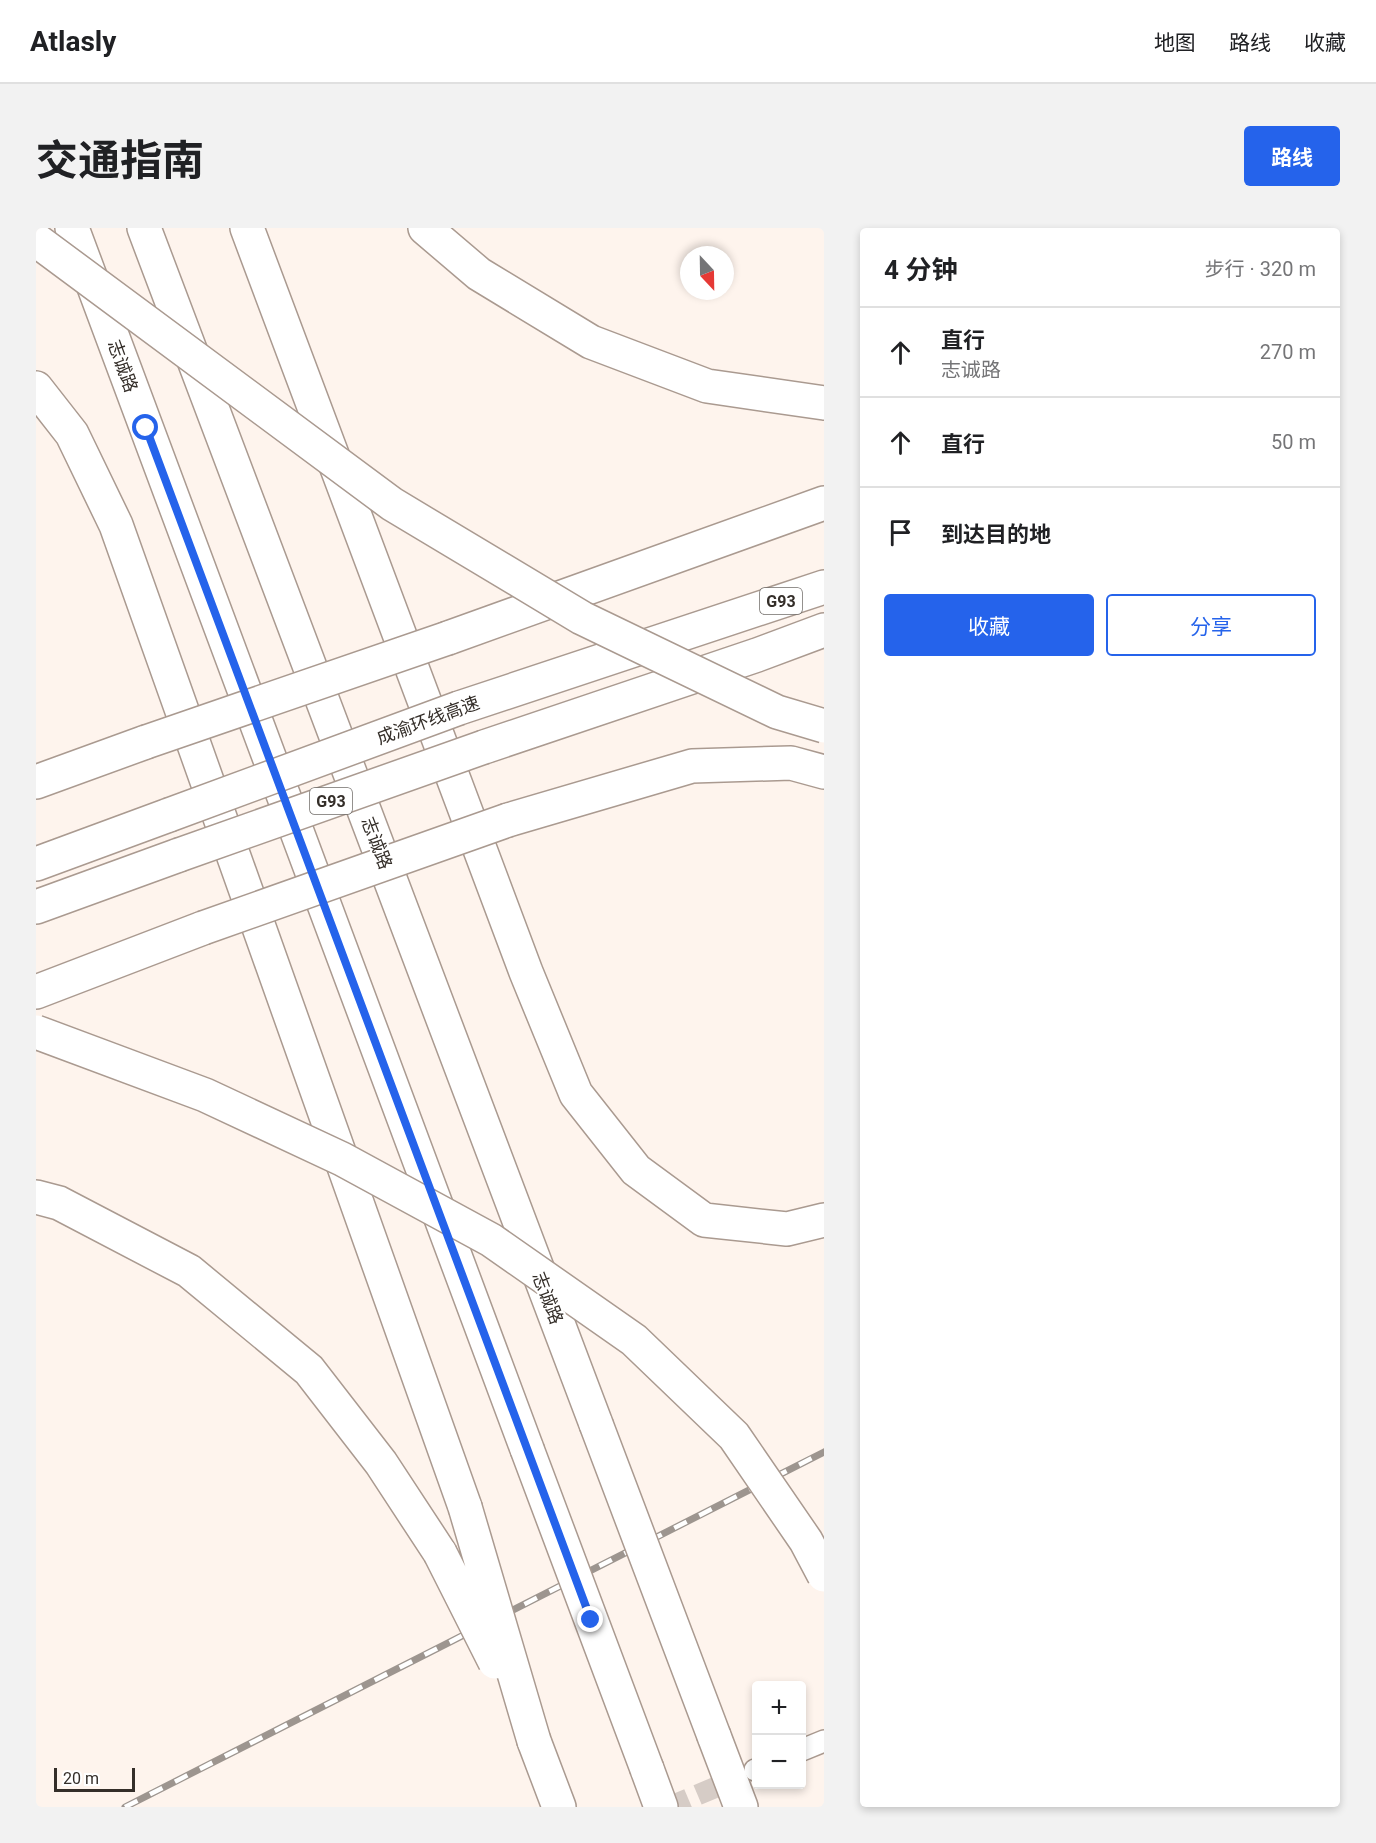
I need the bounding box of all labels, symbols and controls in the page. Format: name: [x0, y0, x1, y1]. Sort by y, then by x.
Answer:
text: Atlasly: [30, 25, 116, 58]
text: 地图: [1154, 31, 1196, 55]
text: 路线: [1229, 31, 1271, 55]
text: 收藏: [1304, 31, 1346, 55]
button: 路线: [1244, 126, 1340, 186]
text: 交通指南: [36, 136, 204, 185]
north arrow: [680, 246, 734, 300]
text: 4 分钟: [884, 255, 957, 285]
text: 步行 · 320 m: [1205, 257, 1316, 281]
text: 直行: [941, 328, 985, 353]
icon: ahead: [884, 336, 917, 369]
street label: 志诚路: [104, 337, 142, 395]
text: 270 m: [1260, 340, 1316, 364]
text: 志诚路: [941, 358, 1001, 382]
route start: [132, 414, 158, 440]
icon: ahead: [884, 426, 917, 459]
text: 50 m: [1271, 430, 1316, 454]
text: 直行: [941, 432, 985, 457]
icon: arrive: [884, 516, 917, 549]
text: 到达目的地: [941, 522, 1051, 547]
road number: G93: [760, 588, 802, 614]
button: 收藏: [884, 594, 1094, 656]
button: 分享: [1106, 594, 1316, 656]
street label: 成渝环线高速: [374, 692, 482, 748]
road number: G93: [310, 788, 352, 814]
street label: 志诚路: [358, 814, 396, 872]
street label: 志诚路: [529, 1269, 567, 1327]
route end: [577, 1606, 603, 1632]
map controls: [752, 1681, 806, 1789]
button: +: [752, 1681, 806, 1735]
button: −: [752, 1735, 806, 1789]
scale bar: [54, 1765, 135, 1792]
text: 20 m: [63, 1769, 99, 1788]

